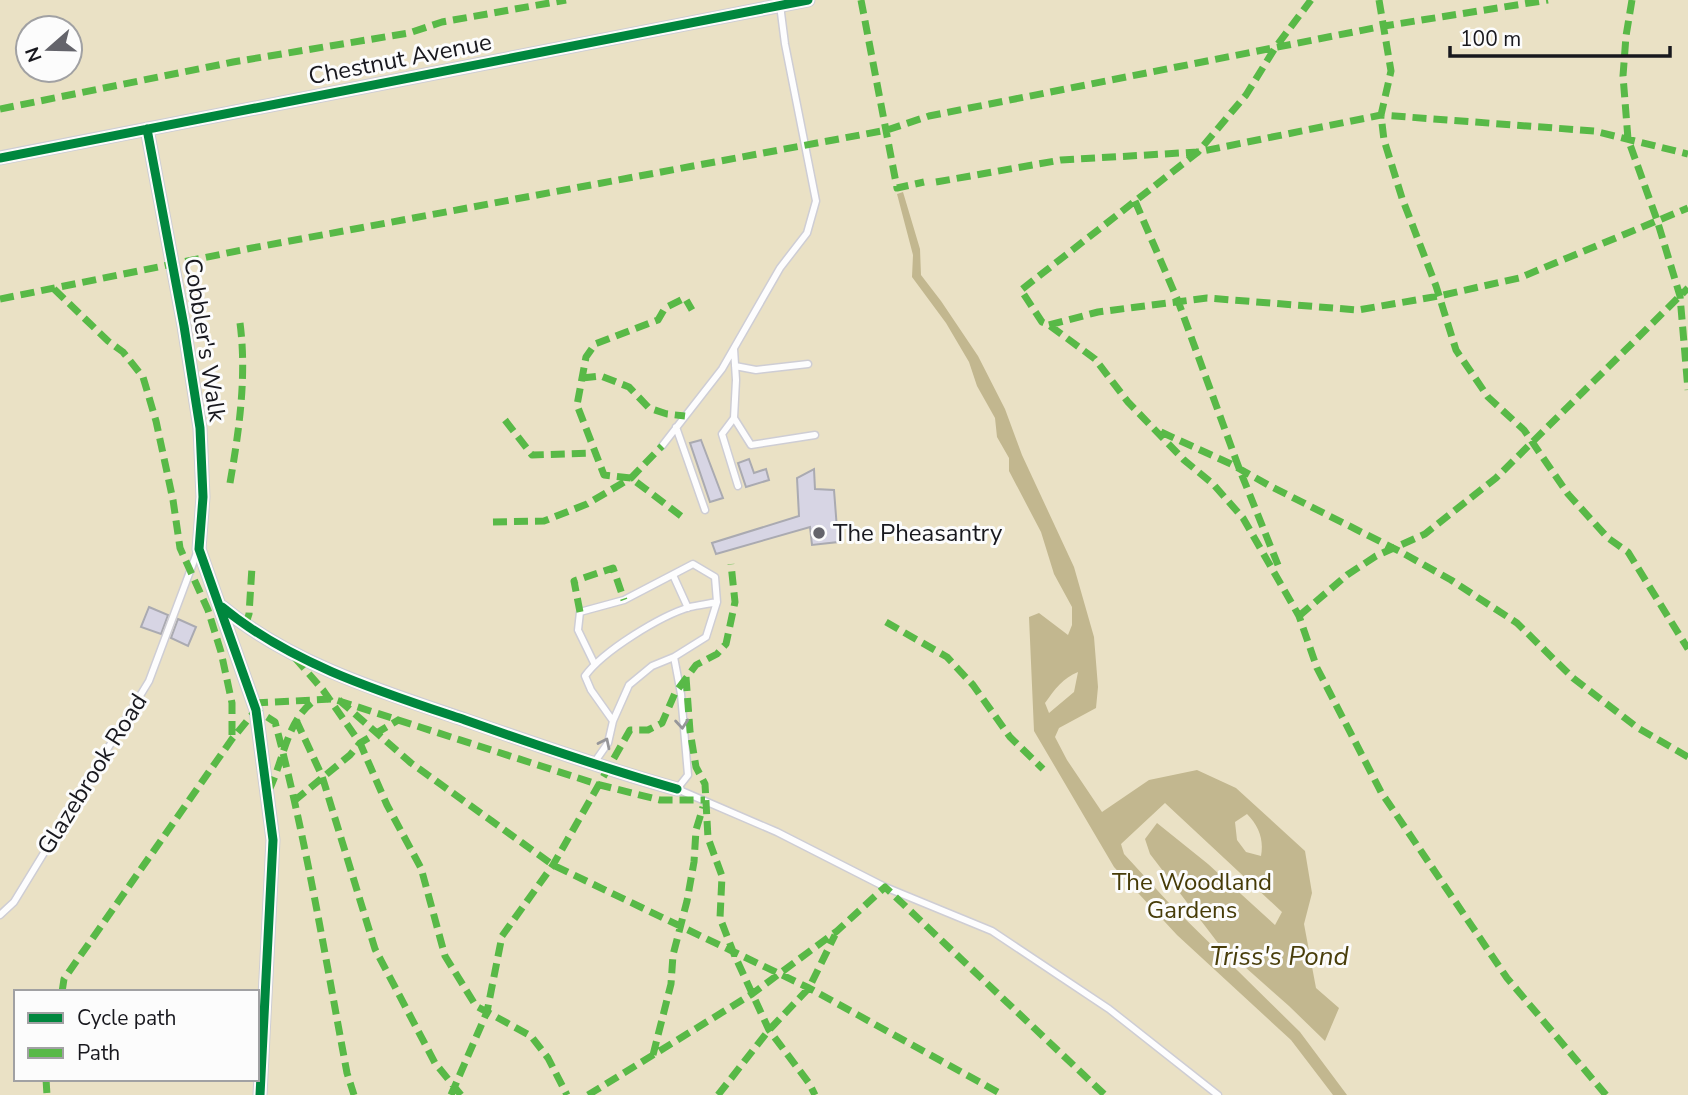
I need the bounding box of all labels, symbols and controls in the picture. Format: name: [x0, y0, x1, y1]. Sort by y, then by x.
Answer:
north arrow: [14, 14, 84, 84]
scale bar: [1450, 14, 1670, 58]
text: 100 m: [1460, 25, 1521, 53]
street label: Chestnut Avenue: [306, 26, 494, 92]
text: N: [19, 43, 49, 66]
street label: Cobbler's Walk: [176, 256, 234, 425]
place label: The Pheasantry: [833, 517, 1003, 549]
marker: The Pheasantry: [811, 525, 827, 541]
street label: Glazebrook Road: [30, 687, 154, 861]
one-way arrow: [674, 719, 689, 730]
one-way arrow: [597, 738, 610, 751]
park label: The Woodland Gardens: [1112, 866, 1272, 926]
water label: Triss's Pond: [1209, 939, 1349, 974]
legend: [14, 990, 259, 1081]
text: Cycle path: [77, 1004, 176, 1032]
text: Path: [77, 1039, 120, 1067]

